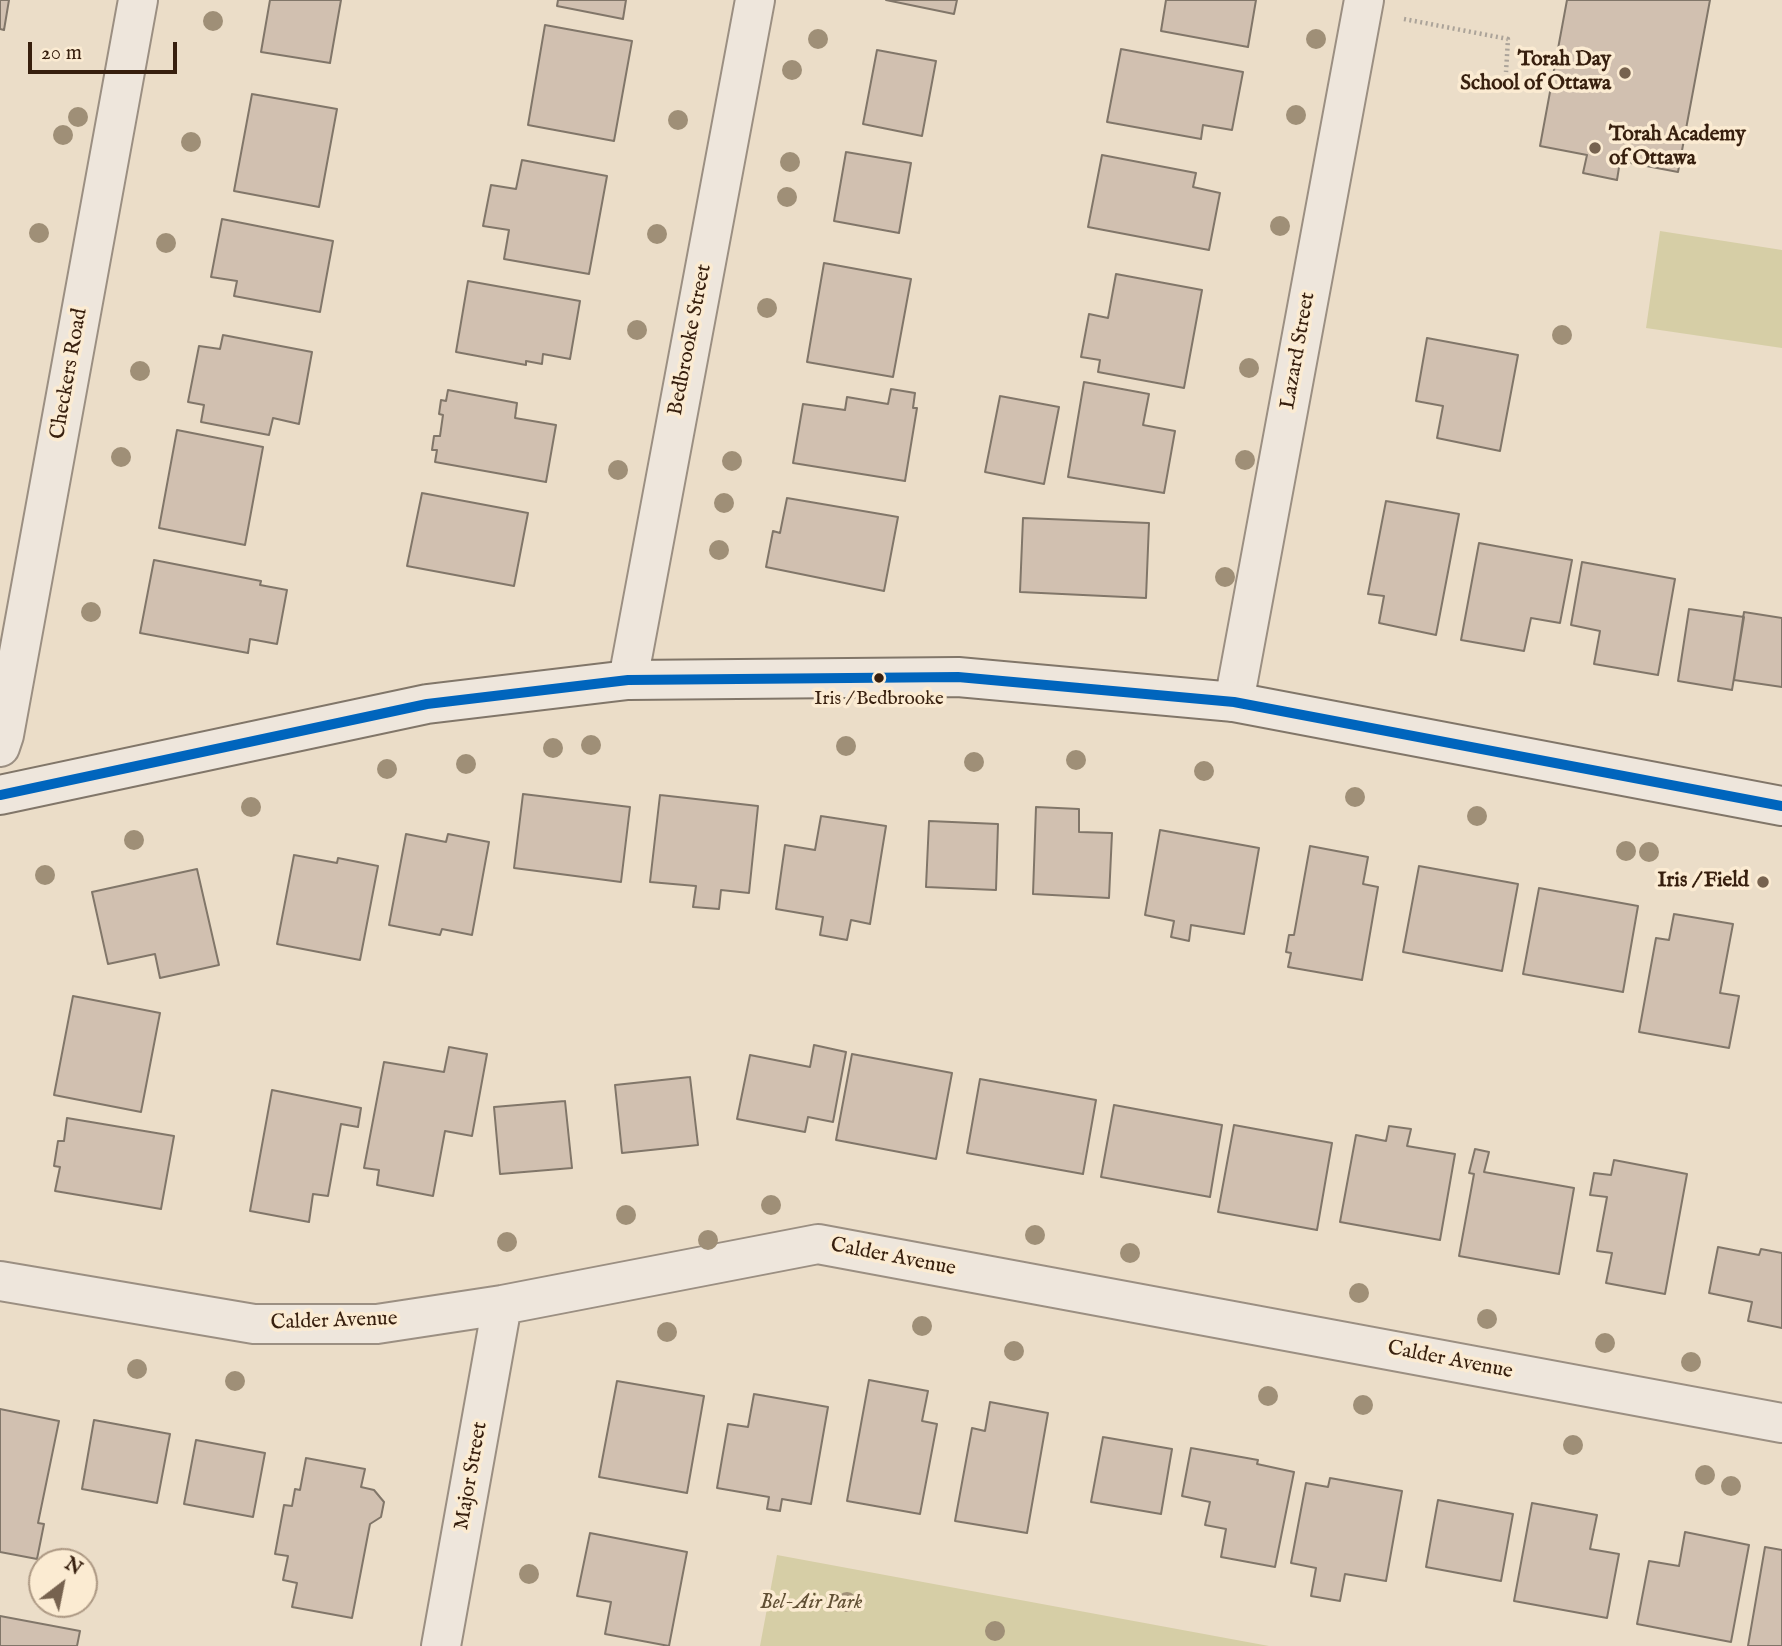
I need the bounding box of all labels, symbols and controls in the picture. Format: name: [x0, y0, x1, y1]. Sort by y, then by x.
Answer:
scale bar: [32, 28, 180, 72]
text: 20 m: [41, 40, 82, 67]
place label: Torah Day School of Ottawa: [1460, 48, 1611, 98]
marker: Torah Day School of Ottawa: [1617, 65, 1633, 81]
place label: Torah Academy of Ottawa: [1609, 123, 1746, 173]
marker: Torah Academy of Ottawa: [1587, 140, 1603, 156]
street label: Bedbrooke Street: [664, 262, 718, 418]
street label: Lazard Street: [1276, 290, 1322, 412]
street label: Checkers Road: [46, 306, 94, 442]
marker: Iris / Bedbrooke: [872, 671, 886, 685]
place label: Iris / Bedbrooke: [814, 689, 944, 711]
place label: Iris / Field: [1658, 869, 1749, 895]
marker: Iris / Field: [1755, 874, 1771, 890]
street label: Calder Avenue: [828, 1234, 958, 1282]
street label: Calder Avenue: [270, 1307, 398, 1337]
street label: Calder Avenue: [1385, 1337, 1515, 1385]
street label: Major Street: [450, 1420, 494, 1532]
north arrow: [28, 1548, 98, 1618]
text: N: [60, 1552, 86, 1581]
park label: Bel-Air Park: [760, 1591, 862, 1617]

